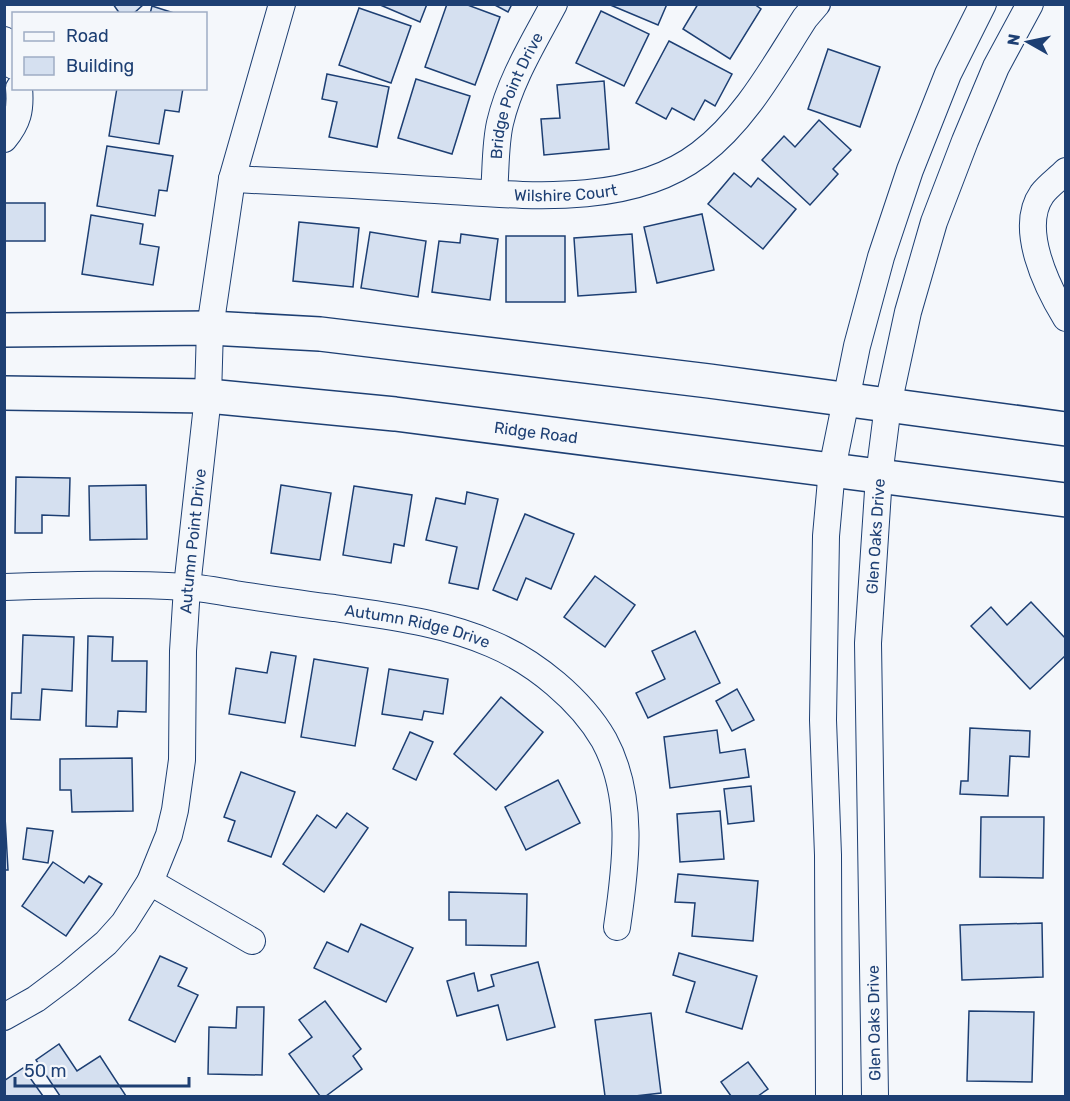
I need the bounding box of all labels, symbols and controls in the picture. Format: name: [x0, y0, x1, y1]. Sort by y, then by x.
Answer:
legend: [12, 12, 207, 90]
north arrow: [998, 12, 1058, 72]
text: Road: [66, 25, 109, 47]
street label: Bridge Point Drive: [486, 29, 547, 160]
text: N: [1003, 33, 1024, 47]
text: Building: [66, 55, 134, 77]
street label: Wilshire Court: [514, 180, 618, 205]
street label: Ridge Road: [493, 417, 579, 447]
street label: Autumn Point Drive: [176, 468, 209, 614]
street label: Glen Oaks Drive: [862, 478, 888, 595]
street label: Autumn Ridge Drive: [343, 600, 493, 652]
street label: Glen Oaks Drive: [863, 965, 885, 1081]
scale bar: [15, 1050, 189, 1088]
text: 50 m: [24, 1060, 67, 1082]

